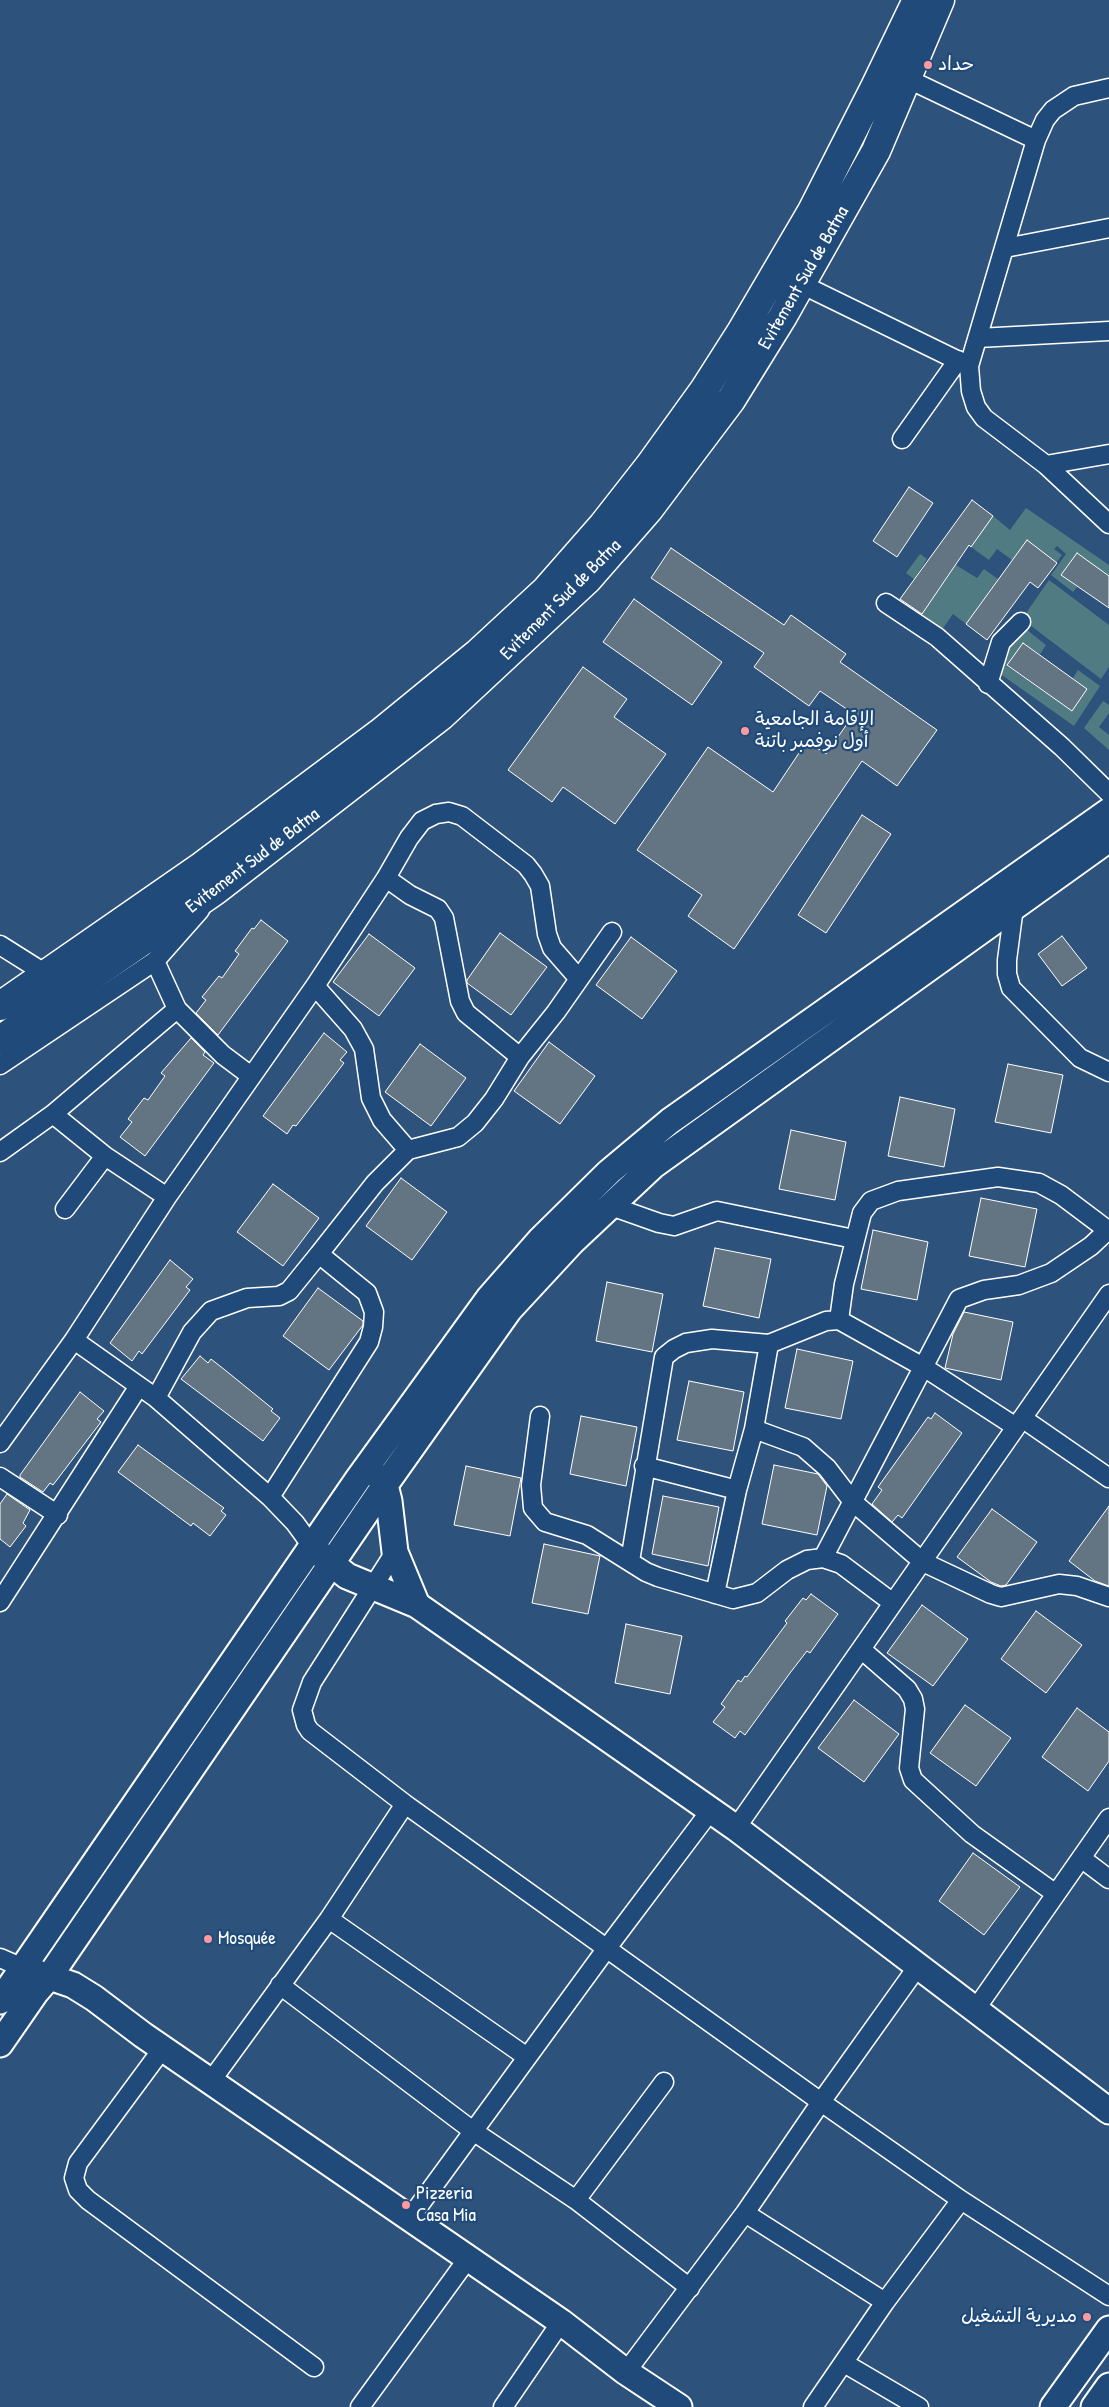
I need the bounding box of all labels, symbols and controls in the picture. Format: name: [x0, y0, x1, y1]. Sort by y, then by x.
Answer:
place label: حداد: [938, 54, 973, 76]
marker: حداد: [922, 59, 934, 71]
street label: Evitement Sud de Batna: [754, 202, 854, 354]
street label: Evitement Sud de Batna: [496, 535, 626, 665]
place label: الإقامة الجامعية أول نوفمبر باتنة: [755, 709, 874, 753]
marker: الإقامة الجامعية أول نوفمبر باتنة: [739, 725, 751, 737]
street label: Evitement Sud de Batna: [182, 803, 324, 919]
place label: Mosquée: [218, 1928, 276, 1950]
marker: Mosquée: [202, 1933, 214, 1945]
place label: Pizzeria Casa Mia: [416, 2183, 476, 2227]
marker: Pizzeria Casa Mia: [400, 2199, 412, 2211]
place label: مديرية التشغيل: [961, 2306, 1077, 2328]
marker: مديرية التشغيل: [1081, 2311, 1093, 2323]

